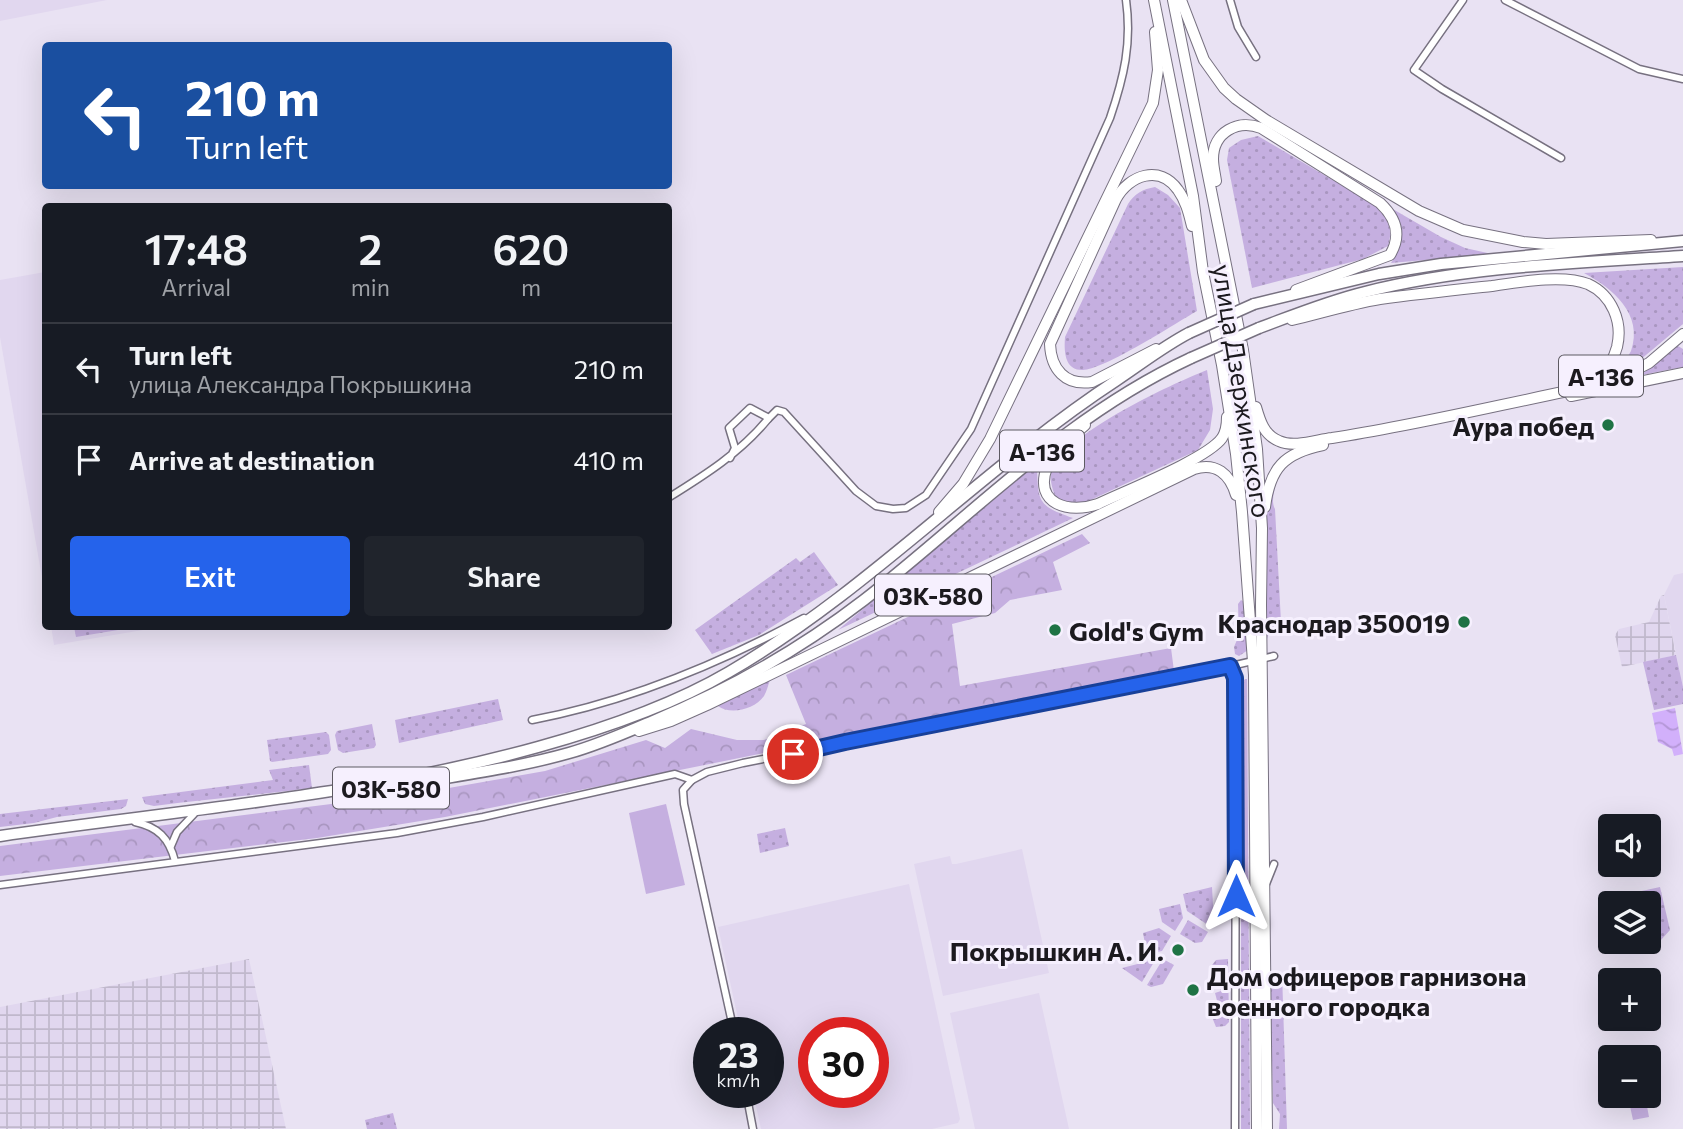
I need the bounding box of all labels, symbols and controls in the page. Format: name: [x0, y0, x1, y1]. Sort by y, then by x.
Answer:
text: 210 m: [185, 66, 320, 126]
icon: left: [70, 70, 161, 161]
text: Turn left: [185, 126, 309, 166]
text: 17:48: [145, 222, 248, 274]
text: 2: [359, 222, 382, 274]
text: 620: [493, 222, 569, 274]
street label: улица Дзержинского: [1208, 262, 1278, 520]
text: Arrival: [162, 273, 231, 301]
text: min: [351, 273, 390, 301]
text: m: [521, 273, 541, 301]
text: Turn left: [129, 339, 232, 370]
icon: left: [70, 350, 108, 388]
text: 210 m: [574, 353, 644, 384]
road number: А-136: [1559, 356, 1643, 396]
text: улица Александра Покрышкина: [129, 370, 472, 398]
place label: Аура побед: [1452, 410, 1594, 441]
marker: Аура побед: [1600, 417, 1616, 433]
road number: А-136: [1000, 430, 1084, 472]
icon: arrive: [70, 441, 108, 479]
text: Arrive at destination: [129, 444, 375, 475]
text: 410 m: [573, 444, 644, 475]
button: Exit: [70, 536, 350, 616]
button: Share: [364, 536, 644, 616]
road number: 03К-580: [875, 574, 991, 616]
place label: Краснодар 350019: [1217, 607, 1450, 638]
marker: Краснодар 350019: [1456, 614, 1472, 630]
place label: Gold's Gym: [1069, 615, 1204, 646]
marker: Gold's Gym: [1047, 622, 1063, 638]
pin: [763, 724, 823, 784]
icon: arrive: [774, 735, 812, 773]
road number: 03К-580: [333, 768, 449, 808]
map controls: [1598, 814, 1661, 1108]
button: sound: [1598, 814, 1661, 877]
position arrow: [1199, 859, 1273, 933]
button: layers: [1598, 891, 1661, 954]
place label: Покрышкин А. И.: [950, 935, 1164, 966]
marker: Покрышкин А. И.: [1170, 942, 1186, 958]
place label: Дом офицеров гарнизона военного городка: [1207, 960, 1526, 1021]
button: +: [1598, 968, 1661, 1031]
marker: Дом офицеров гарнизона военного городка: [1185, 982, 1201, 998]
speed limit sign: 30: [798, 1017, 889, 1108]
text: 23: [718, 1032, 759, 1075]
button: −: [1598, 1045, 1661, 1108]
text: km/h: [717, 1069, 760, 1091]

